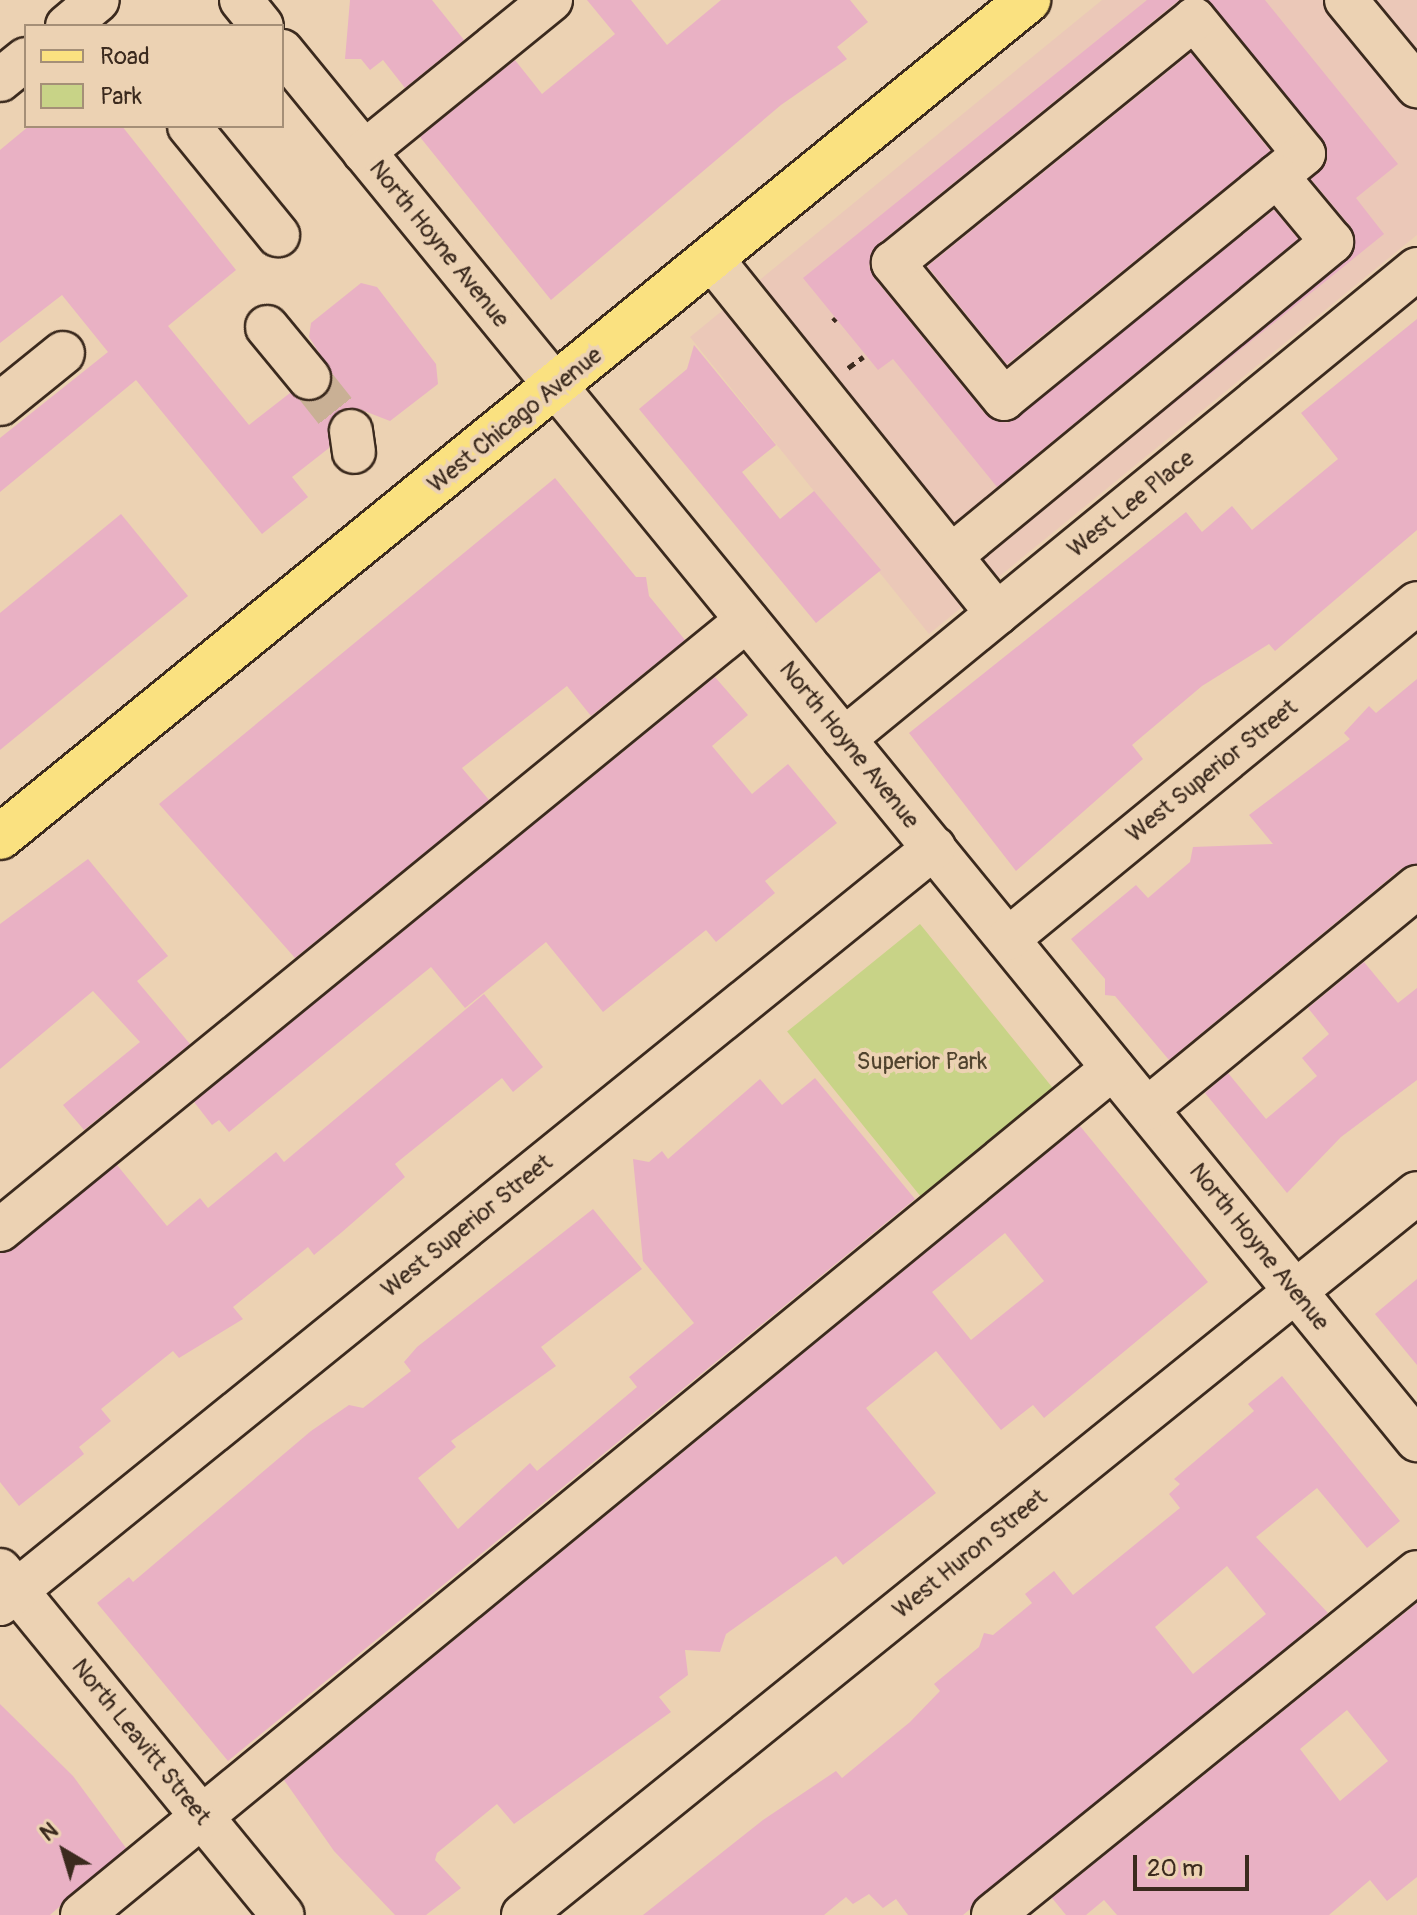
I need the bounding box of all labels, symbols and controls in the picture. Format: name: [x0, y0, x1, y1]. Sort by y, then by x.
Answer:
legend: [24, 24, 284, 128]
text: Road: [100, 42, 150, 71]
text: Park: [100, 82, 142, 111]
street label: North Hoyne Avenue: [363, 155, 515, 333]
street label: West Chicago Avenue: [422, 341, 608, 499]
street label: West Lee Place: [1062, 444, 1200, 564]
street label: North Hoyne Avenue: [773, 656, 925, 834]
street label: West Superior Street: [1121, 693, 1303, 849]
park label: Superior Park: [857, 1048, 987, 1076]
street label: West Superior Street: [376, 1148, 558, 1304]
street label: North Hoyne Avenue: [1183, 1158, 1335, 1336]
street label: West Huron Street: [887, 1483, 1053, 1625]
street label: North Leavitt Street: [65, 1653, 217, 1831]
north arrow: [24, 1811, 104, 1891]
text: N: [35, 1816, 64, 1848]
scale bar: [1137, 1839, 1253, 1889]
text: 20 m: [1147, 1854, 1203, 1883]

